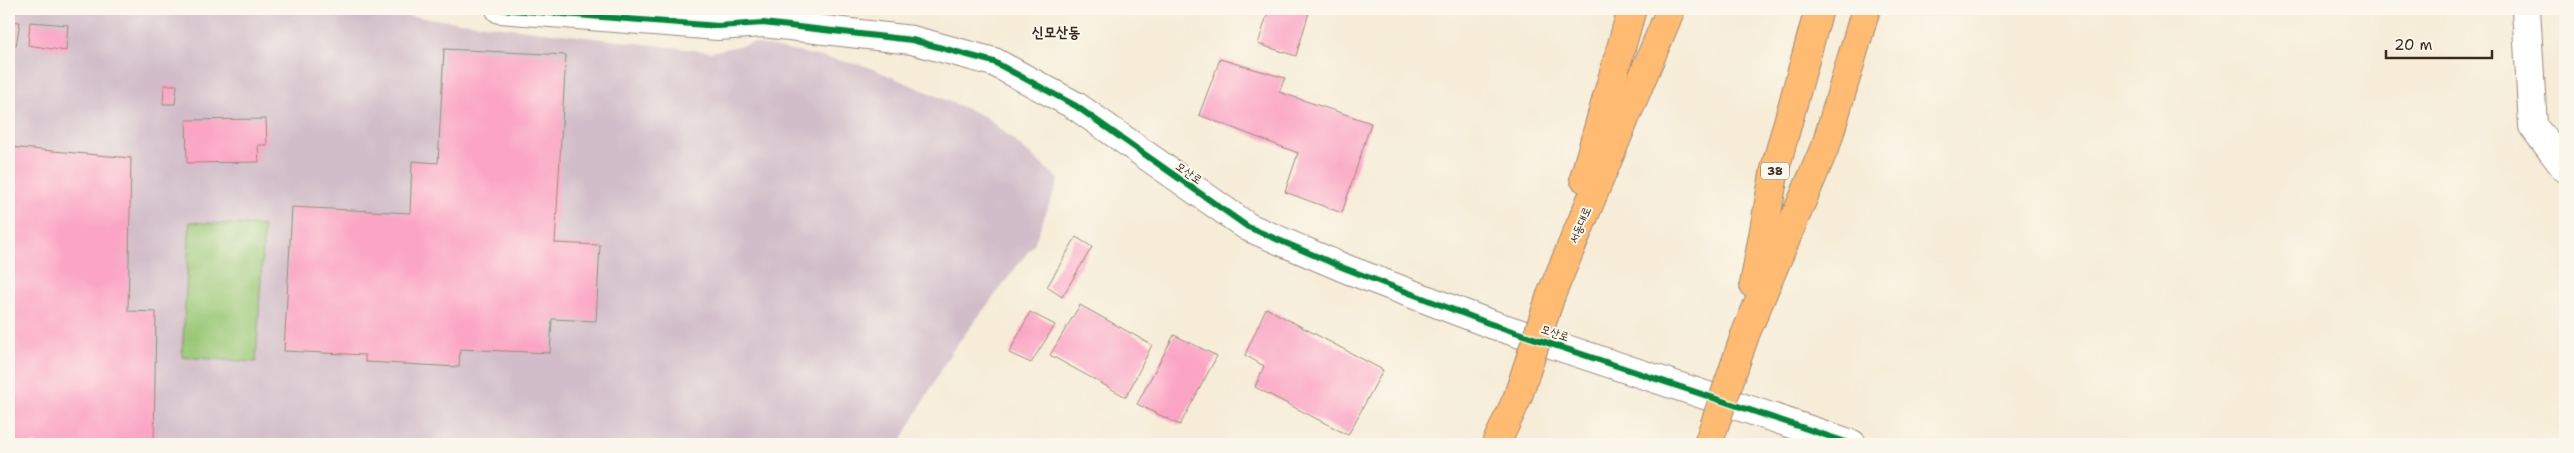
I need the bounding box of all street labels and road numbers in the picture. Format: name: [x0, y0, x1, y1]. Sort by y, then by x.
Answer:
street label: 모산로: [1173, 158, 1205, 188]
road number: 38: [1761, 162, 1789, 180]
street label: 서동대로: [1565, 204, 1595, 246]
street label: 모산로: [1539, 321, 1571, 345]

